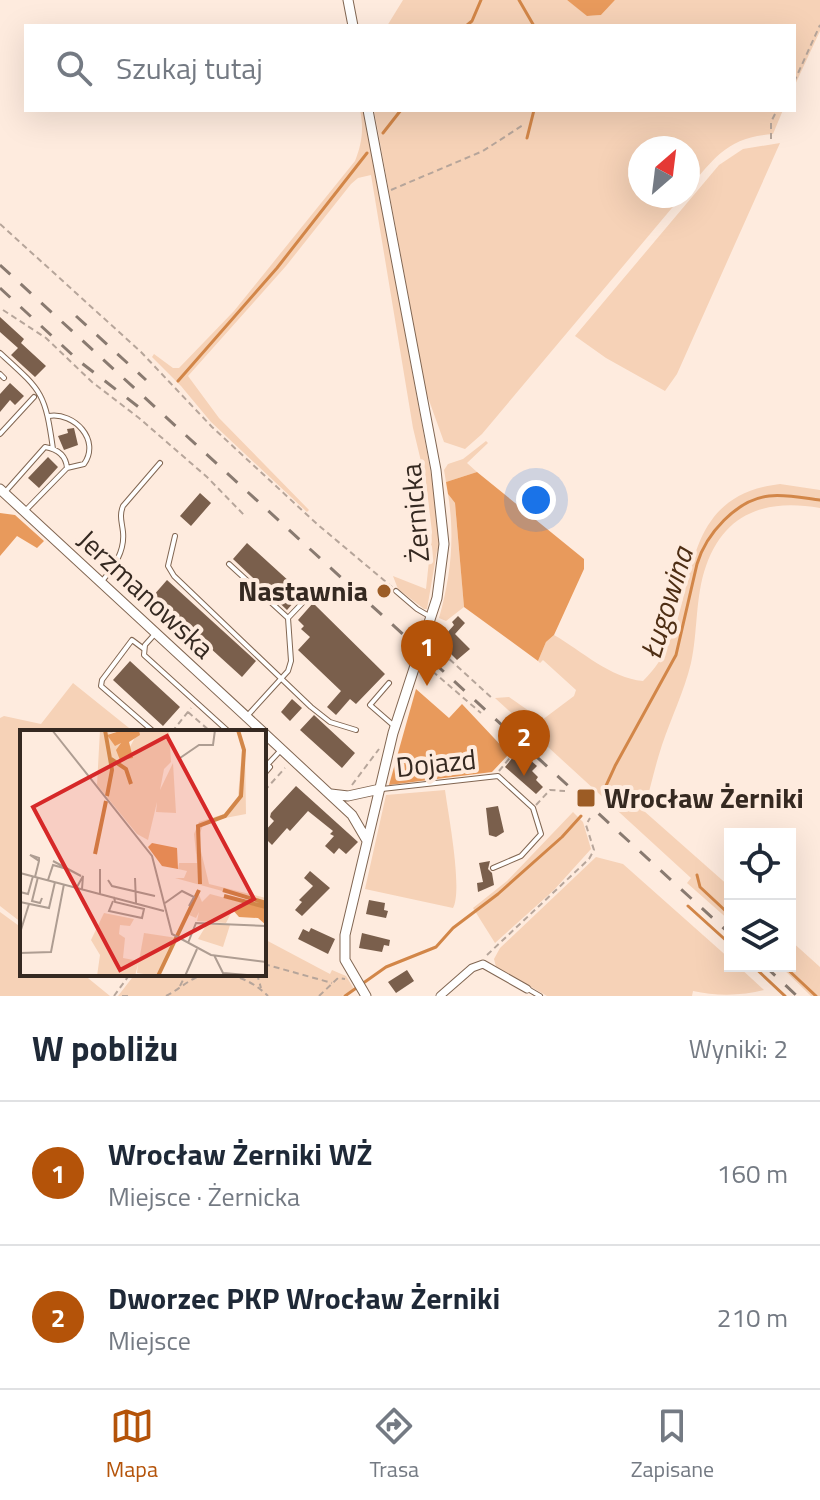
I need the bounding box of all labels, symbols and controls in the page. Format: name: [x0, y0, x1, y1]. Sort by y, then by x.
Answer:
search box: [24, 24, 796, 112]
text: Szukaj tutaj: [116, 45, 263, 91]
icon: search: [52, 46, 96, 90]
north arrow: [628, 136, 700, 208]
street label: Żernicka: [389, 462, 440, 564]
your location: [516, 480, 556, 520]
street label: Jerzmanowska: [68, 519, 224, 668]
water label: Ługowina: [627, 539, 705, 664]
place label: Nastawnia: [238, 569, 368, 612]
marker: Nastawnia: [375, 582, 393, 600]
pin: 1: [401, 620, 453, 686]
pin: 2: [498, 710, 550, 776]
inset map: [20, 730, 266, 976]
street label: Dojazd: [394, 737, 478, 788]
place label: Wrocław Żerniki: [604, 776, 804, 819]
marker: Wrocław Żerniki: [575, 787, 597, 809]
map controls: [724, 828, 796, 972]
button: locate: [724, 828, 796, 900]
button: layers: [724, 900, 796, 972]
text: W pobliżu: [32, 1022, 178, 1074]
text: Wyniki: 2: [689, 1029, 788, 1068]
text: Wrocław Żerniki WŻ: [108, 1131, 373, 1177]
text: 1: [51, 1154, 65, 1193]
text: 160 m: [717, 1154, 788, 1193]
text: Miejsce · Żernicka: [108, 1177, 300, 1216]
text: Dworzec PKP Wrocław Żerniki: [108, 1275, 500, 1321]
text: 2: [51, 1298, 65, 1337]
text: 210 m: [717, 1298, 788, 1337]
text: Miejsce: [108, 1321, 191, 1360]
tab: Mapa: [106, 1404, 158, 1486]
tab: Trasa: [370, 1404, 419, 1486]
tab: Zapisane: [631, 1404, 714, 1486]

